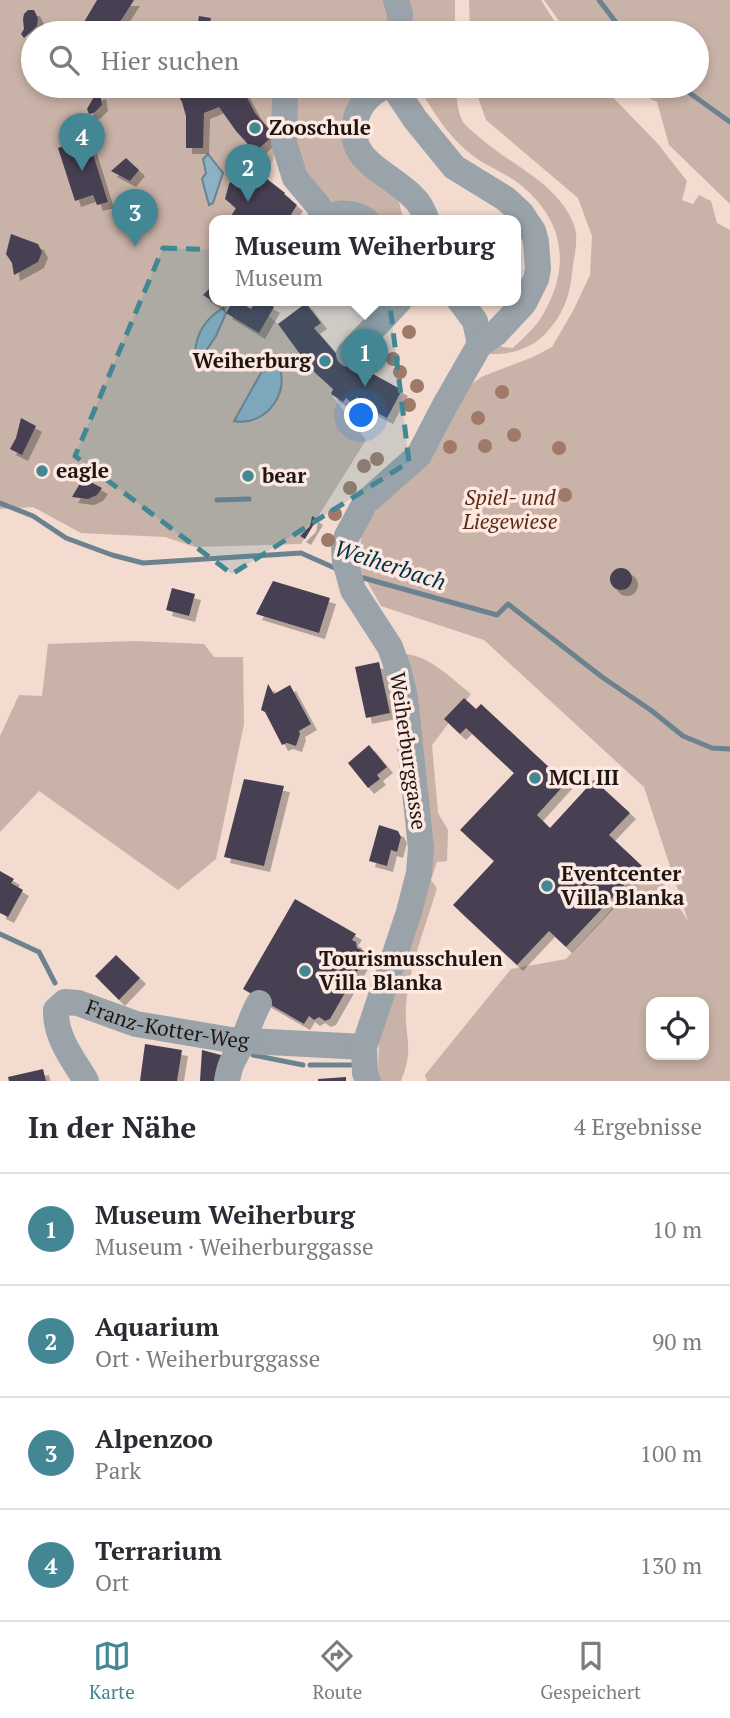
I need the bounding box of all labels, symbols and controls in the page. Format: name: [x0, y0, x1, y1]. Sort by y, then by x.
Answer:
search box: [21, 21, 709, 98]
icon: search: [45, 41, 83, 79]
text: Hier suchen: [101, 43, 239, 77]
pin: 4: [59, 113, 105, 171]
place label: Zooschule: [269, 113, 371, 141]
marker: Zooschule: [247, 120, 263, 136]
pin: 2: [225, 144, 271, 202]
pin: 3: [112, 189, 158, 247]
popup: [209, 215, 521, 306]
text: Museum Weiherburg: [235, 228, 495, 262]
text: Museum: [235, 262, 323, 293]
pin: 1: [342, 329, 388, 387]
place label: Weiherburg: [193, 346, 312, 374]
marker: Weiherburg: [317, 353, 333, 369]
your location: [344, 398, 378, 432]
place label: eagle: [56, 456, 109, 484]
place label: bear: [261, 461, 306, 489]
marker: eagle: [34, 463, 50, 479]
marker: bear: [240, 468, 256, 484]
park label: Spiel- und Liegewiese: [462, 483, 558, 535]
water label: Weiherbach: [330, 532, 450, 597]
street label: Weiherburggasse: [384, 670, 434, 832]
place label: MCI III: [549, 763, 619, 791]
marker: MCI III: [527, 770, 543, 786]
place label: Eventcenter Villa Blanka: [561, 859, 685, 911]
marker: Eventcenter Villa Blanka: [539, 878, 555, 894]
place label: Tourismusschulen Villa Blanka: [319, 944, 503, 996]
marker: Tourismusschulen Villa Blanka: [297, 963, 313, 979]
street label: Franz-Kotter-Weg: [82, 992, 251, 1054]
map controls: [646, 997, 709, 1060]
button: locate: [646, 997, 709, 1060]
text: In der Nähe: [28, 1107, 196, 1147]
text: 4 Ergebnisse: [574, 1111, 702, 1142]
text: Museum Weiherburg: [95, 1197, 355, 1231]
text: 1: [45, 1214, 58, 1245]
text: 10 m: [652, 1214, 702, 1245]
text: Museum · Weiherburggasse: [95, 1231, 374, 1262]
text: Aquarium: [95, 1309, 219, 1343]
text: 2: [45, 1326, 58, 1357]
text: 90 m: [652, 1326, 702, 1357]
text: Ort · Weiherburggasse: [95, 1343, 320, 1374]
text: Alpenzoo: [95, 1421, 213, 1455]
text: 3: [45, 1438, 58, 1469]
text: 100 m: [640, 1438, 702, 1469]
text: Park: [95, 1455, 141, 1486]
text: Terrarium: [95, 1533, 222, 1567]
text: 4: [45, 1550, 58, 1581]
text: 130 m: [640, 1550, 702, 1581]
text: Ort: [95, 1567, 129, 1598]
tab: Karte: [89, 1637, 135, 1704]
tab: Route: [313, 1637, 362, 1704]
tab: Gespeichert: [540, 1637, 641, 1704]

